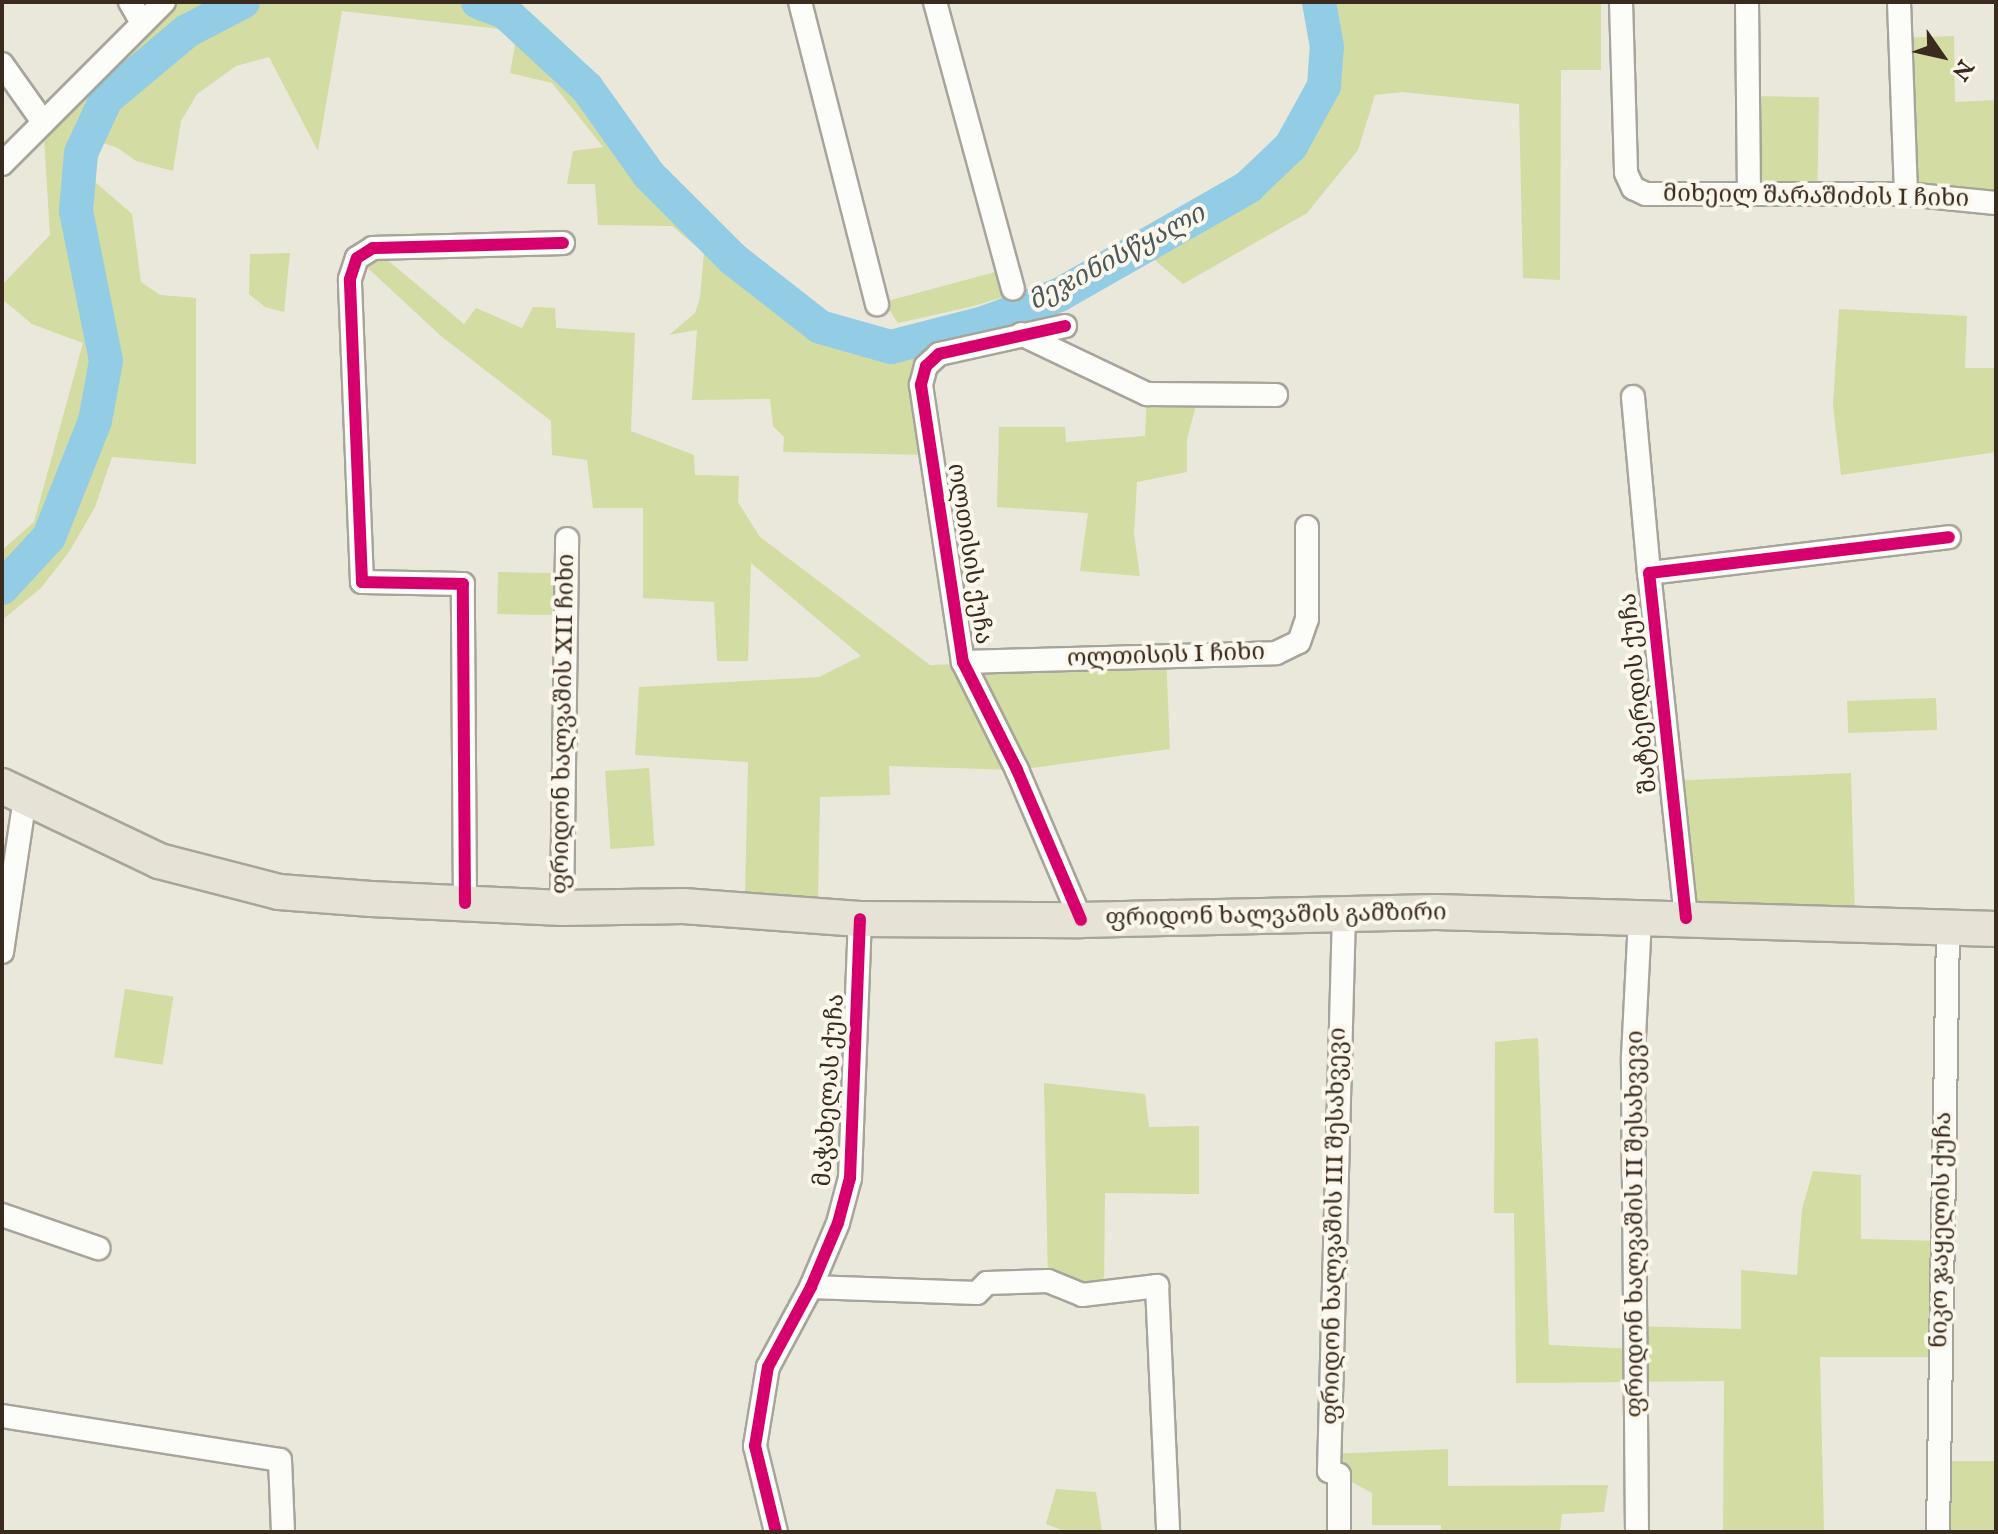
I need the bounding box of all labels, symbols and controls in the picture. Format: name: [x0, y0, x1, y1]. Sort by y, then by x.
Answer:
north arrow: [1902, 16, 1982, 96]
text: N: [1945, 54, 1979, 85]
street label: მიხეილ შარაშიძის I ჩიხი: [1663, 180, 1969, 214]
water label: მეჯინისწყალი: [1023, 198, 1211, 318]
street label: ოლთისის ქუჩა: [940, 462, 998, 646]
street label: ფრიდონ ხალვაშის XII ჩიხი: [547, 553, 581, 895]
street label: შატბერდის ქუჩა: [1614, 592, 1664, 794]
street label: ოლთისის I ჩიხი: [1067, 638, 1265, 674]
street label: ფრიდონ ხალვაშის გამზირი: [1105, 899, 1447, 933]
street label: მაჭახელას ქუჩა: [809, 993, 851, 1187]
street label: ფრიდონ ხალვაშის III შესახვევი: [1317, 1027, 1353, 1425]
street label: ფრიდონ ხალვაშის II შესახვევი: [1622, 1030, 1650, 1418]
street label: ნიკო ჯაყელის ქუჩა: [1926, 1111, 1958, 1349]

